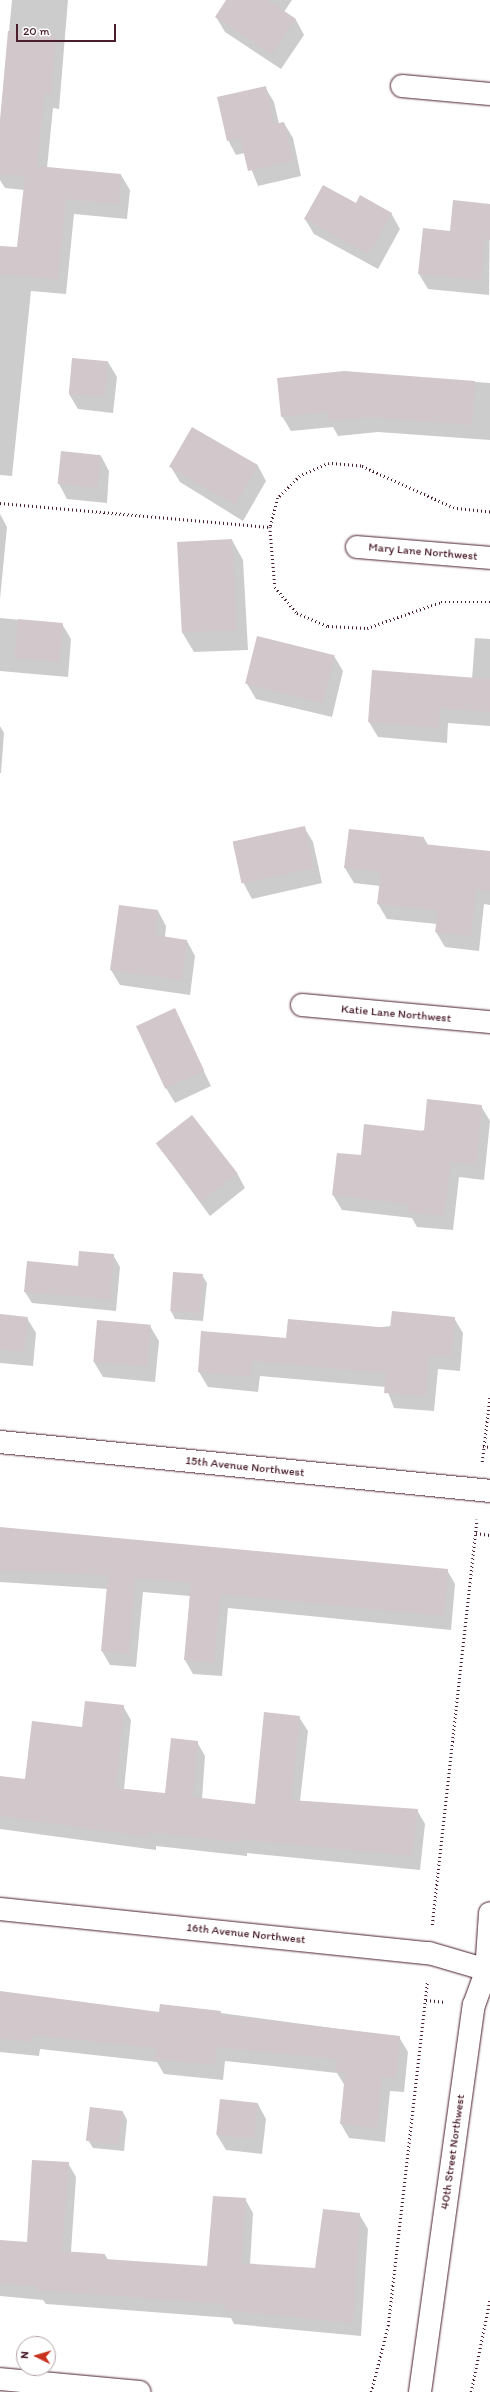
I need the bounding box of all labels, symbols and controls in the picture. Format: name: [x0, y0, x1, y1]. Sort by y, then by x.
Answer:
scale bar: [18, 16, 118, 42]
text: 20 m: [23, 24, 50, 38]
street label: Mary Lane Northwest: [368, 540, 478, 564]
street label: Katie Lane Northwest: [340, 1002, 452, 1026]
street label: 15th Avenue Northwest: [185, 1454, 305, 1480]
street label: 16th Avenue Northwest: [186, 1921, 306, 1947]
street label: 40th Street Northwest: [438, 2094, 468, 2210]
north arrow: [16, 2336, 56, 2376]
text: N: [18, 2351, 31, 2359]

